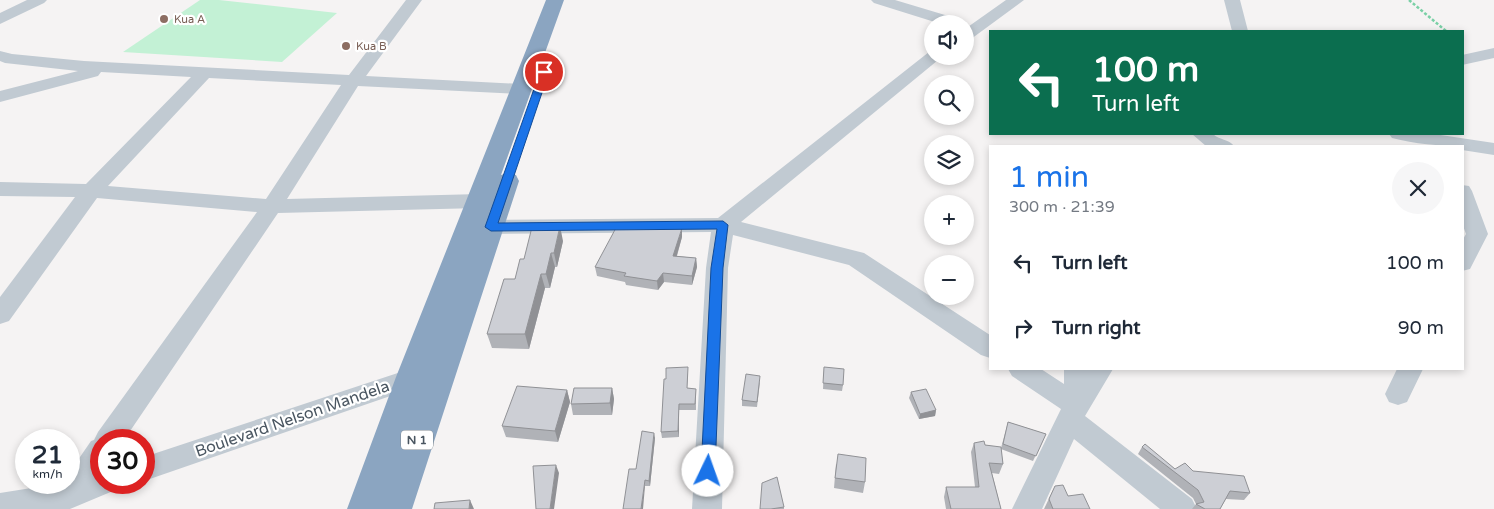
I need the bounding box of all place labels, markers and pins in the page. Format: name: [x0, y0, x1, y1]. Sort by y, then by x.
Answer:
marker: Kua A: [158, 13, 170, 25]
place label: Kua A: [174, 13, 205, 26]
marker: Kua B: [340, 40, 352, 52]
place label: Kua B: [356, 40, 387, 53]
pin: [523, 51, 565, 93]

